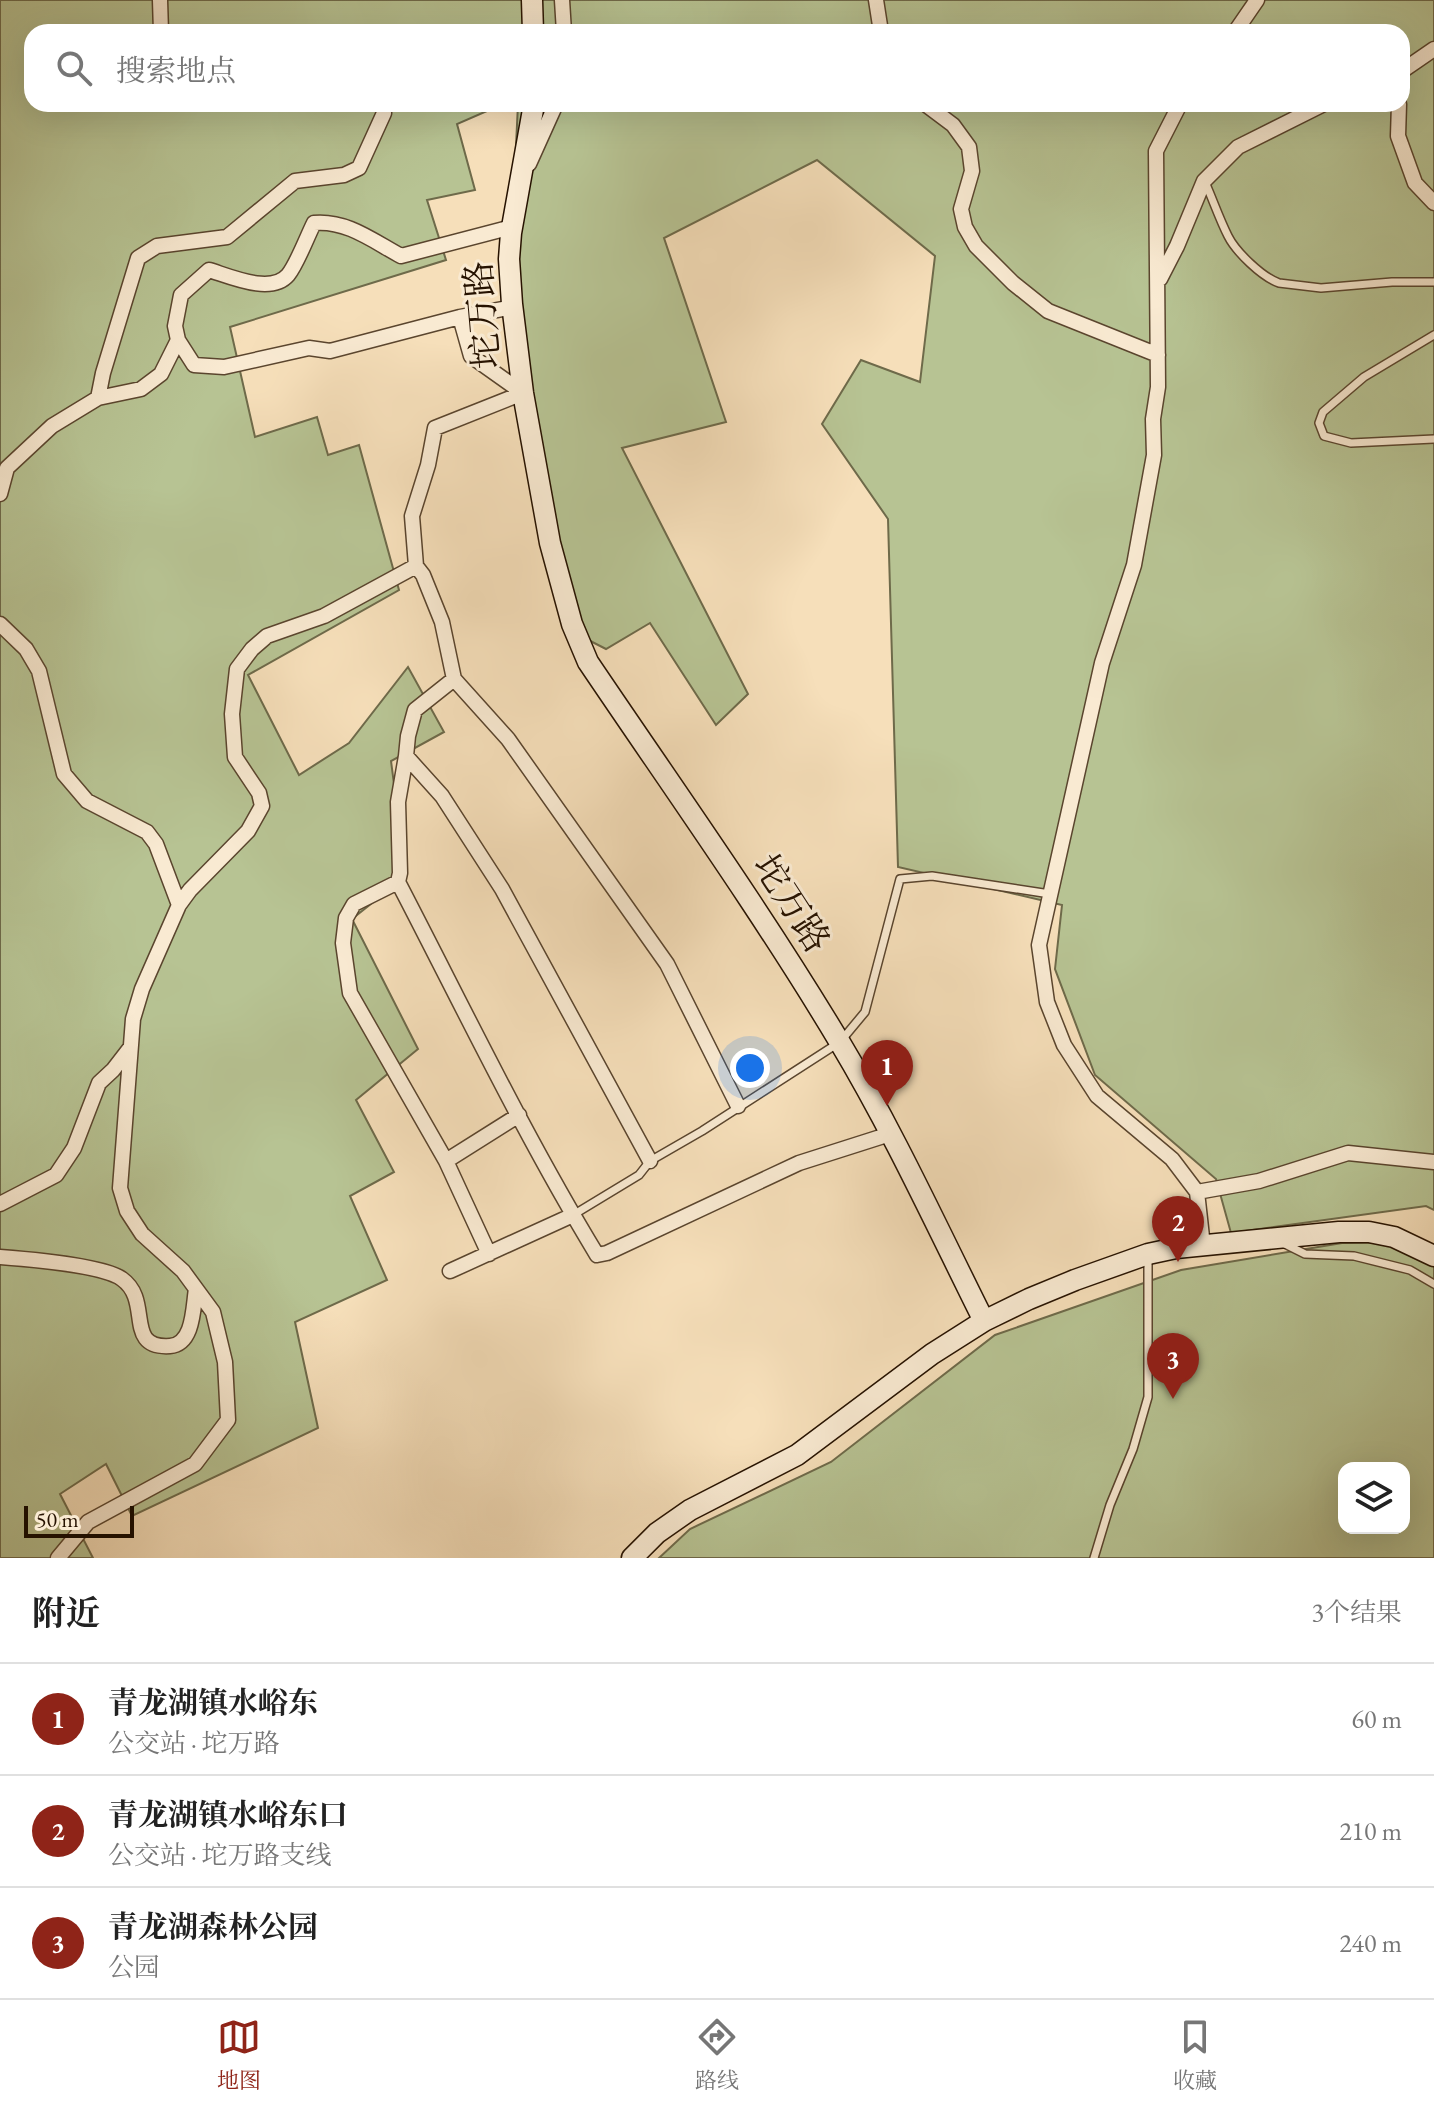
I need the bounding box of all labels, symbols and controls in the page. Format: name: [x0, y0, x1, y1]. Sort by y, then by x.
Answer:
search box: [24, 24, 1410, 112]
icon: search: [52, 46, 96, 90]
text: 搜索地点: [116, 51, 236, 90]
street label: 坨万路: [454, 259, 510, 371]
street label: 坨万路: [743, 845, 841, 961]
pin: 1: [861, 1040, 913, 1106]
your location: [730, 1048, 770, 1088]
pin: 2: [1152, 1196, 1204, 1262]
pin: 3: [1147, 1333, 1199, 1399]
map controls: [1338, 1462, 1410, 1534]
button: layers: [1338, 1462, 1410, 1534]
scale bar: [24, 1502, 134, 1538]
text: 50 m: [36, 1505, 79, 1534]
text: 附近: [32, 1591, 100, 1635]
text: 3个结果: [1312, 1595, 1402, 1629]
text: 青龙湖镇水峪东: [108, 1683, 318, 1722]
text: 1: [51, 1702, 65, 1736]
text: 60 m: [1352, 1702, 1402, 1736]
text: 公交站 · 坨万路: [108, 1726, 280, 1760]
text: 青龙湖镇水峪东口: [108, 1795, 348, 1834]
text: 2: [51, 1814, 65, 1848]
text: 210 m: [1339, 1814, 1402, 1848]
text: 公交站 · 坨万路支线: [108, 1838, 332, 1872]
text: 青龙湖森林公园: [108, 1907, 318, 1946]
text: 3: [51, 1926, 65, 1960]
text: 240 m: [1339, 1926, 1402, 1960]
text: 公园: [108, 1950, 160, 1984]
tab: 地图: [217, 2015, 261, 2095]
tab: 路线: [695, 2015, 739, 2095]
tab: 收藏: [1173, 2015, 1217, 2095]

